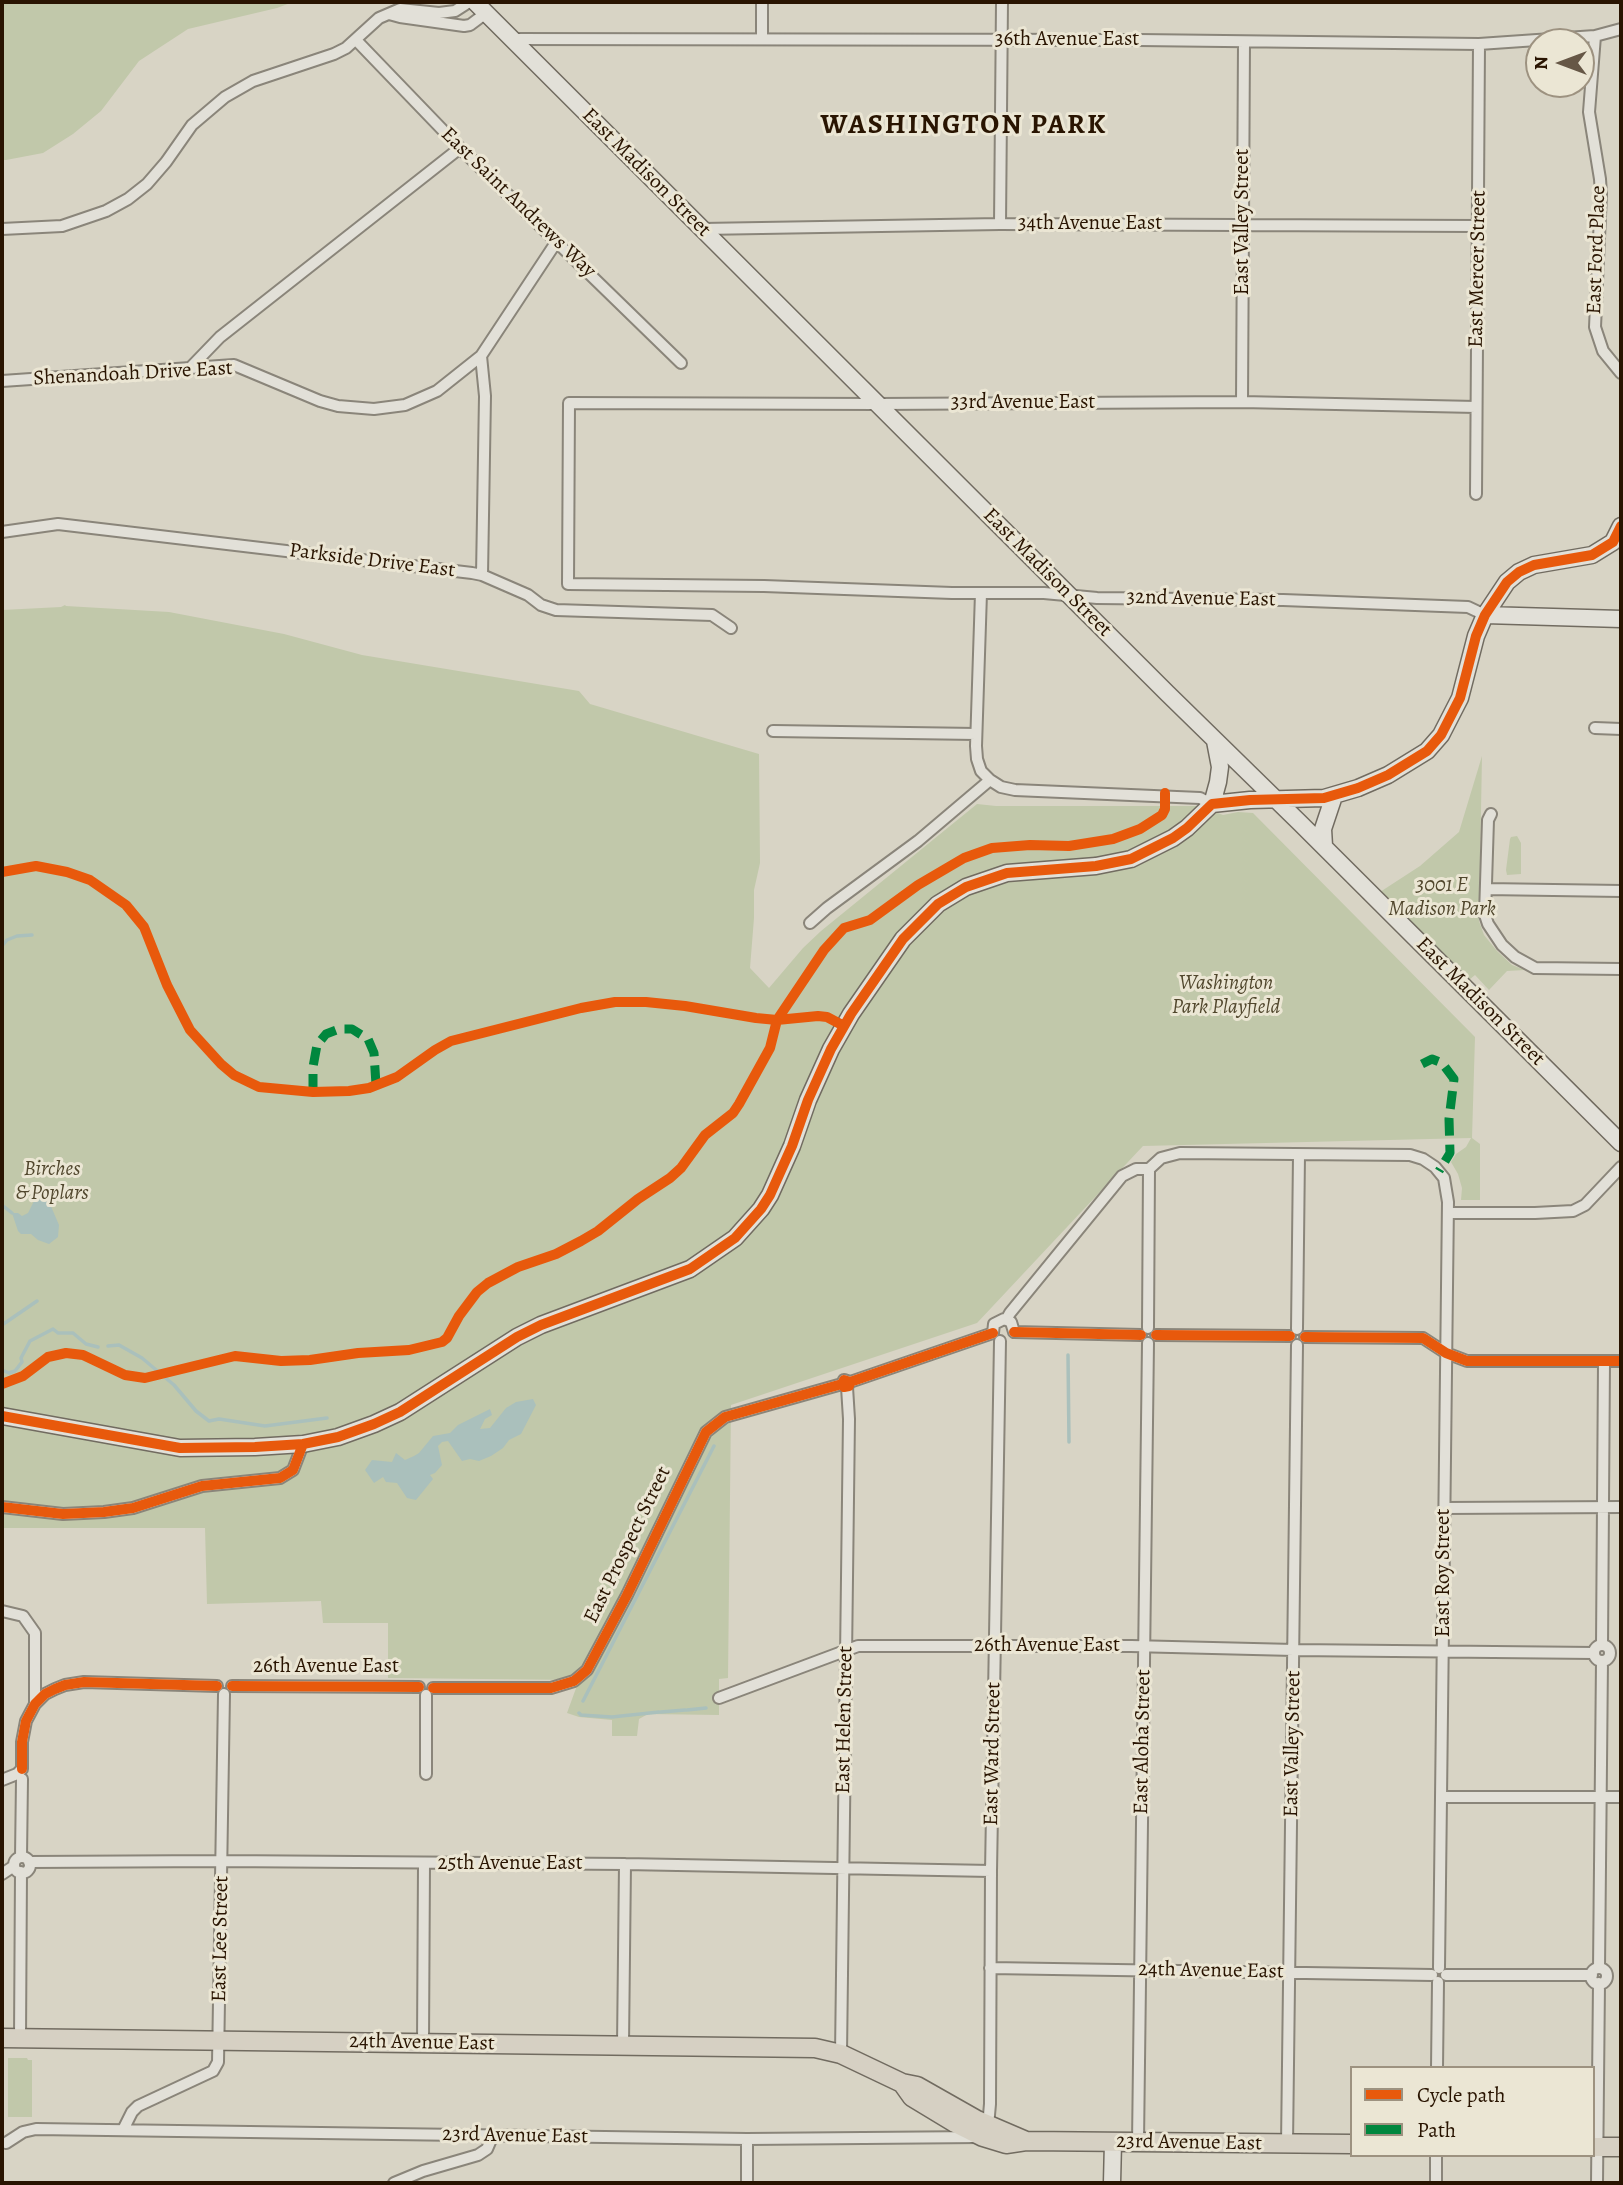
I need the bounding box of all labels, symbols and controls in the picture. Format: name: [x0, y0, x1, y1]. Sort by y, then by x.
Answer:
street label: 36th Avenue East: [995, 27, 1139, 53]
north arrow: [1525, 28, 1595, 98]
text: N: [1528, 56, 1554, 70]
street label: East Madison Street: [576, 103, 716, 243]
district label: WASHINGTON PARK: [822, 109, 1106, 143]
street label: East Saint Andrews Way: [435, 122, 601, 284]
street label: East Valley Street: [1230, 148, 1256, 296]
street label: East Ford Place: [1582, 185, 1612, 315]
street label: East Mercer Street: [1464, 190, 1492, 348]
street label: 34th Avenue East: [1018, 211, 1162, 237]
street label: Shenandoah Drive East: [33, 356, 233, 392]
street label: 33rd Avenue East: [951, 390, 1095, 416]
street label: East Madison Street: [977, 503, 1117, 643]
street label: Parkside Drive East: [288, 538, 456, 584]
street label: 32nd Avenue East: [1126, 585, 1276, 613]
park label: 3001 E Madison Park: [1388, 873, 1496, 923]
street label: East Madison Street: [1410, 932, 1550, 1072]
park label: Washington Park Playfield: [1172, 971, 1280, 1021]
park label: Birches & Poplars: [15, 1157, 89, 1207]
street label: East Prospect Street: [579, 1462, 677, 1628]
street label: East Roy Street: [1431, 1509, 1457, 1637]
street label: 26th Avenue East: [974, 1633, 1120, 1659]
street label: East Helen Street: [831, 1646, 859, 1794]
street label: 26th Avenue East: [253, 1654, 399, 1680]
street label: East Aloha Street: [1129, 1669, 1157, 1815]
street label: East Valley Street: [1279, 1670, 1307, 1818]
street label: East Ward Street: [979, 1682, 1007, 1826]
street label: 25th Avenue East: [437, 1851, 583, 1877]
street label: East Lee Street: [207, 1876, 235, 2002]
street label: 24th Avenue East: [1138, 1957, 1284, 1985]
street label: 24th Avenue East: [349, 2029, 495, 2057]
legend: [1350, 2066, 1595, 2157]
text: Cycle path: [1417, 2081, 1506, 2109]
text: Path: [1417, 2116, 1456, 2144]
street label: 23rd Avenue East: [442, 2122, 588, 2150]
street label: 23rd Avenue East: [1116, 2129, 1262, 2157]

